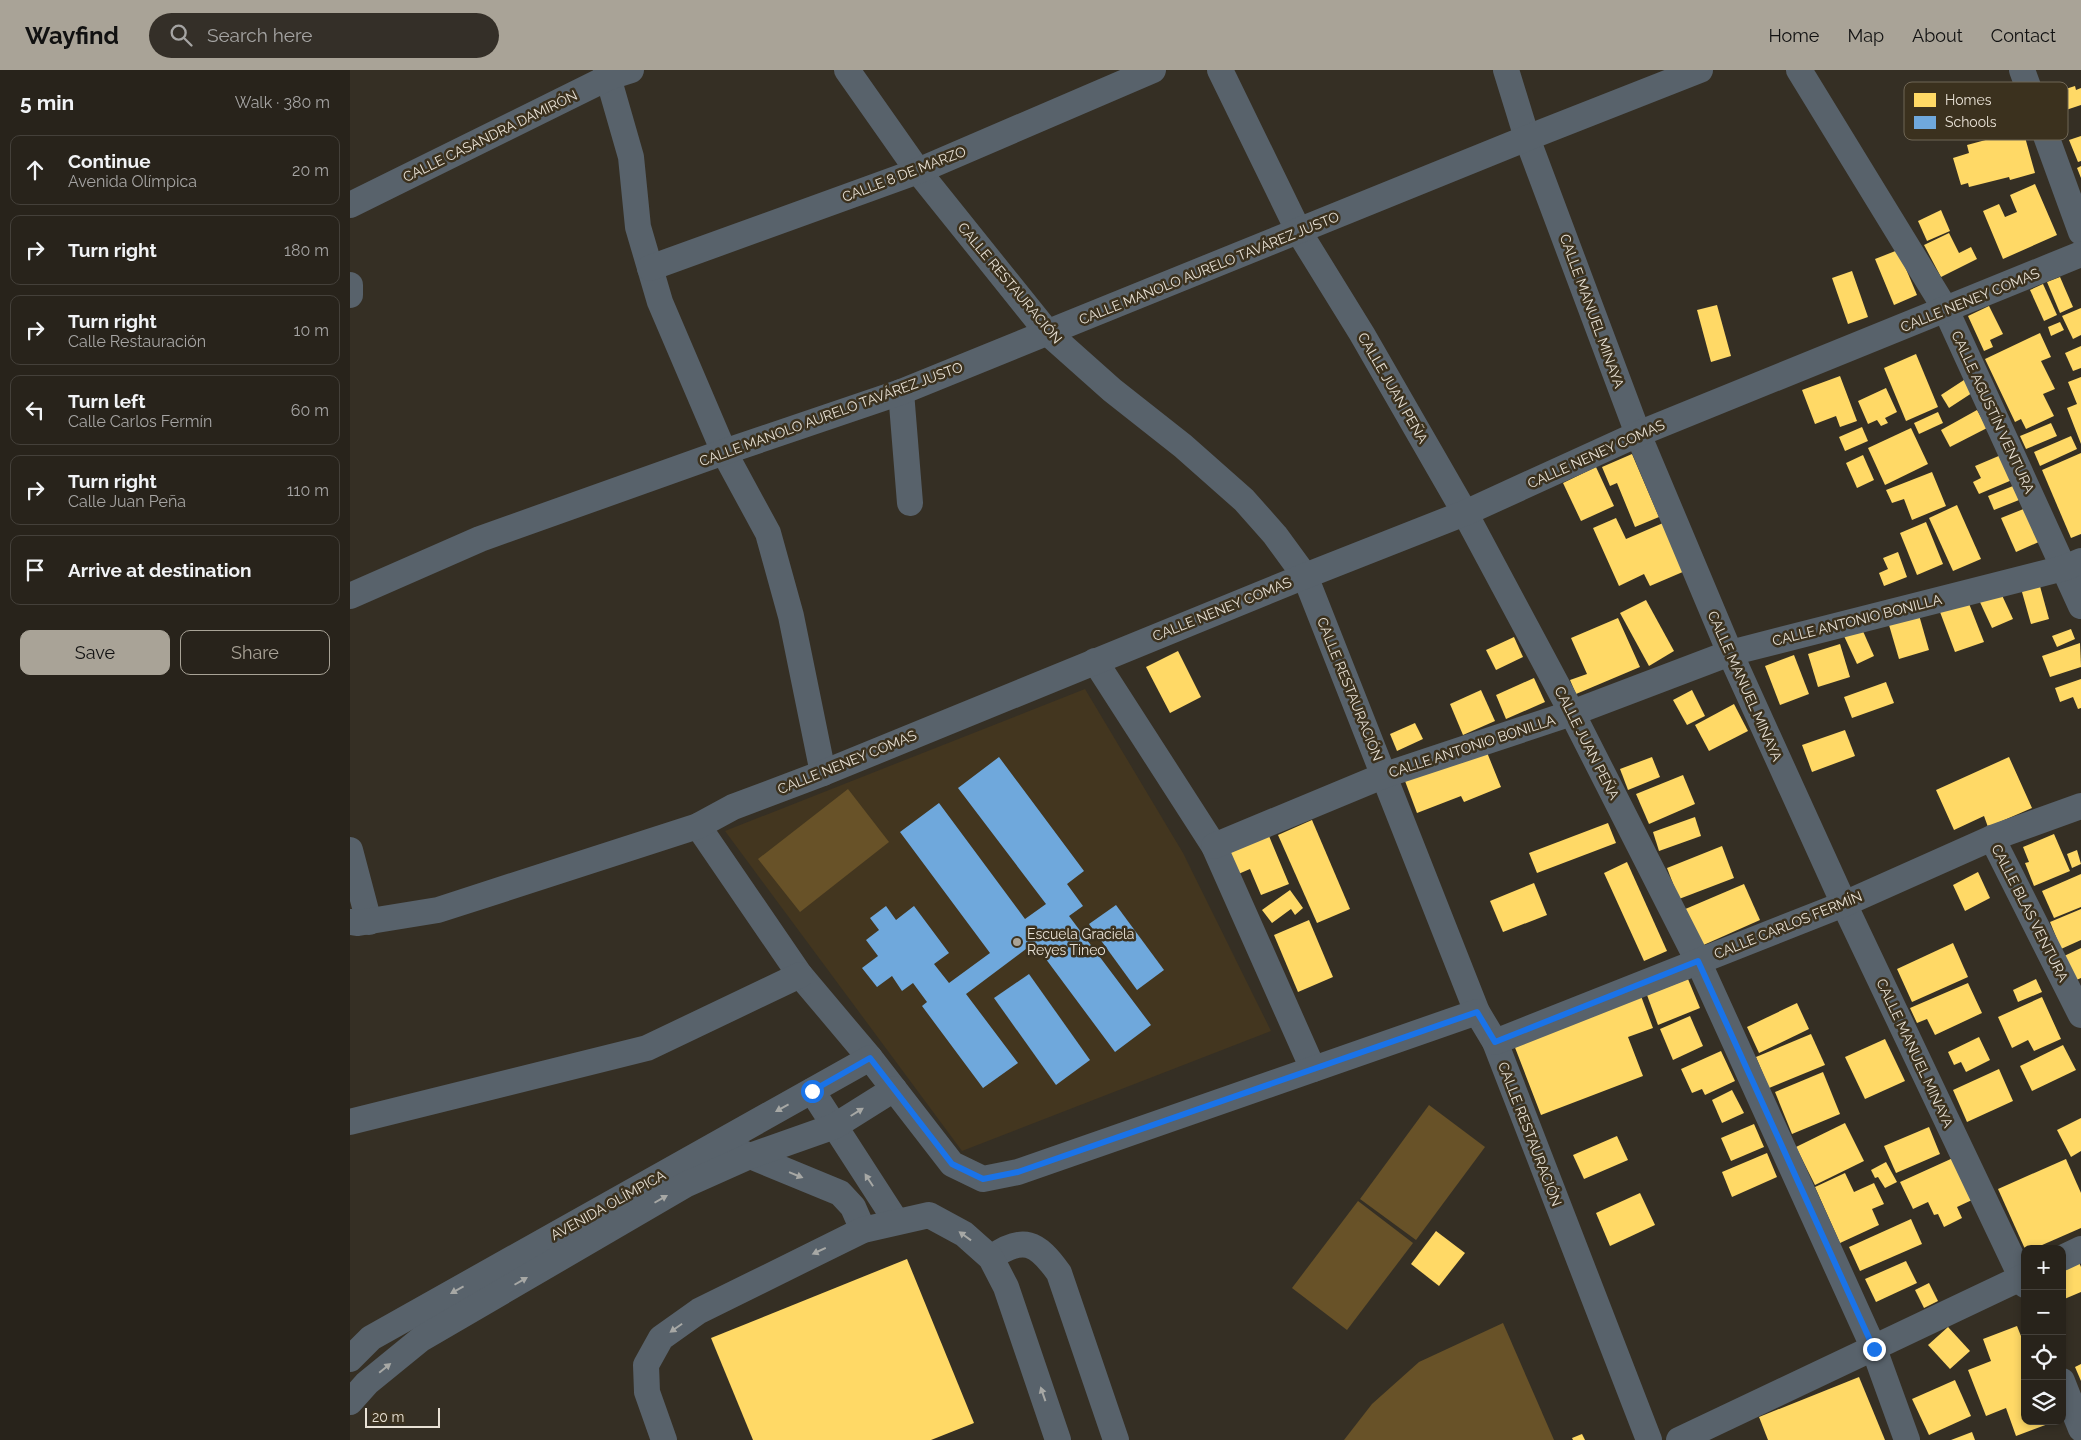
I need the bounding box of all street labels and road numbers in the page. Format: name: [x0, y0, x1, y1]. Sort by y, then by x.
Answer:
street label: CALLE CASANDRA DAMIRÓN: [400, 86, 580, 185]
street label: CALLE 8 DE MARZO: [840, 143, 968, 205]
street label: CALLE MANOLO AURELO TAVÁREZ JUSTO: [1076, 207, 1341, 328]
street label: CALLE RESTAURACIÓN: [955, 219, 1066, 347]
street label: CALLE MANUEL MINAYA: [1557, 232, 1628, 391]
street label: CALLE NENEY COMAS: [1898, 265, 2042, 335]
street label: CALLE AGUSTÍN VENTURA: [1948, 328, 2039, 496]
street label: CALLE JUAN PEÑA: [1355, 329, 1432, 447]
street label: CALLE MANOLO AURELO TAVÁREZ JUSTO: [697, 358, 965, 469]
street label: CALLE NENEY COMAS: [1525, 416, 1667, 491]
street label: CALLE NENEY COMAS: [1150, 574, 1294, 644]
street label: CALLE ANTONIO BONILLA: [1771, 591, 1944, 649]
street label: CALLE MANUEL MINAYA: [1705, 608, 1786, 764]
street label: CALLE RESTAURACIÓN: [1314, 615, 1387, 763]
street label: CALLE JUAN PEÑA: [1551, 683, 1624, 803]
street label: CALLE ANTONIO BONILLA: [1387, 711, 1558, 781]
street label: CALLE NENEY COMAS: [775, 727, 919, 797]
street label: CALLE BLAS VENTURA: [1988, 842, 2072, 985]
street label: CALLE CARLOS FERMÍN: [1711, 887, 1864, 962]
street label: CALLE MANUEL MINAYA: [1873, 976, 1957, 1131]
street label: CALLE RESTAURACIÓN: [1495, 1059, 1566, 1208]
street label: AVENIDA OLÍMPICA: [547, 1166, 669, 1243]

